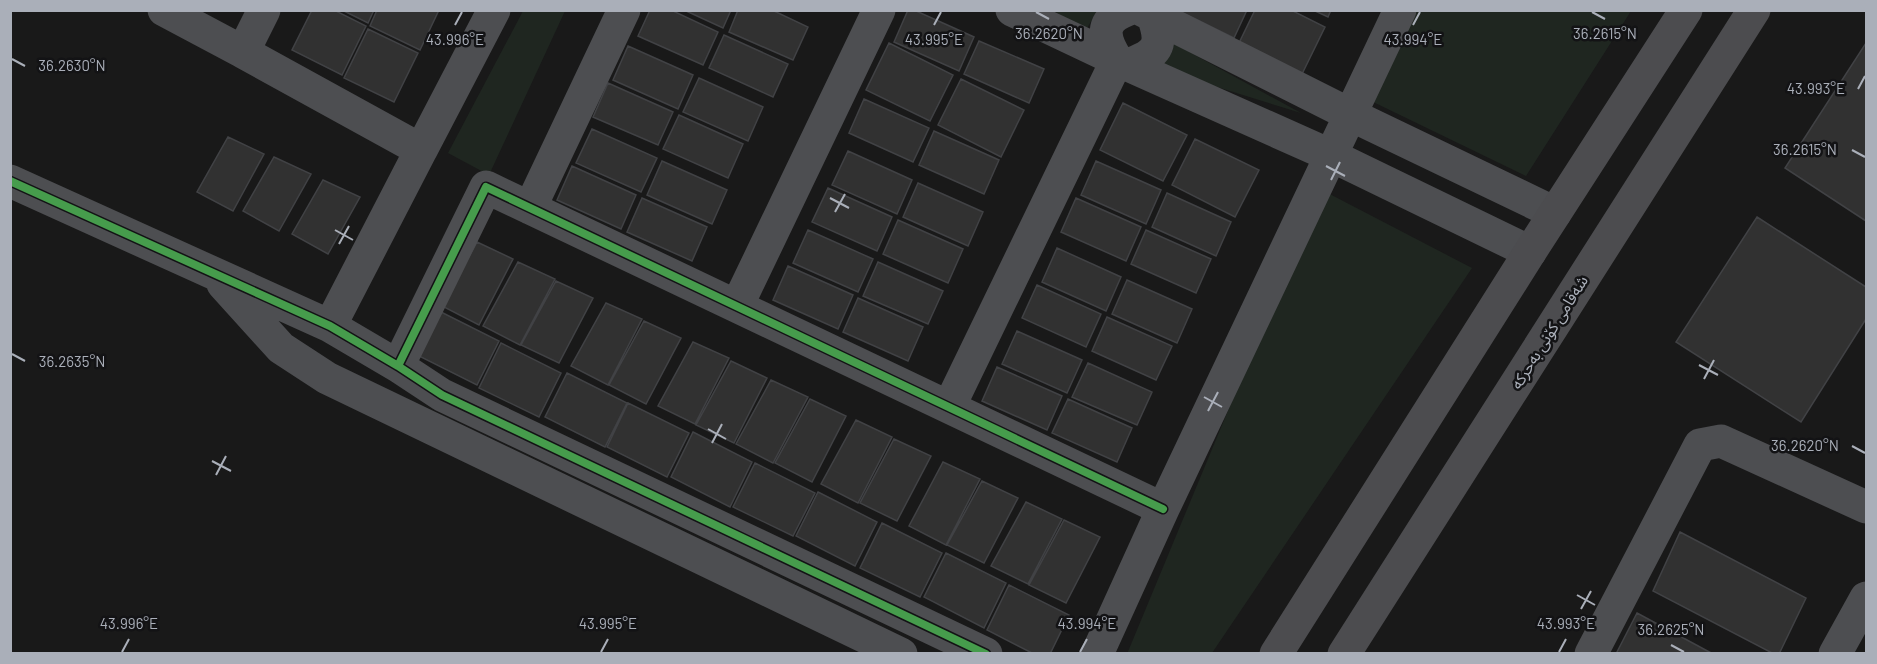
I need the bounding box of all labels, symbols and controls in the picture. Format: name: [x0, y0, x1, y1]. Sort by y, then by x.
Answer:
text: 36.2620°N: [1015, 24, 1083, 42]
text: 36.2615°N: [1573, 24, 1637, 42]
text: 43.996°E: [426, 30, 484, 48]
text: 43.995°E: [905, 30, 963, 48]
text: 43.994°E: [1384, 30, 1442, 48]
text: 36.2630°N: [38, 56, 106, 74]
text: 43.993°E: [1787, 79, 1845, 97]
text: 36.2615°N: [1773, 140, 1837, 158]
street label: شەقامی کۆنی بەحرکە: [1506, 271, 1592, 393]
text: 36.2635°N: [39, 352, 105, 370]
text: 36.2620°N: [1771, 436, 1839, 454]
text: 43.996°E: [100, 614, 158, 632]
text: 43.995°E: [579, 614, 637, 632]
text: 43.994°E: [1058, 614, 1116, 632]
text: 43.993°E: [1537, 614, 1595, 632]
text: 36.2625°N: [1638, 620, 1705, 638]

